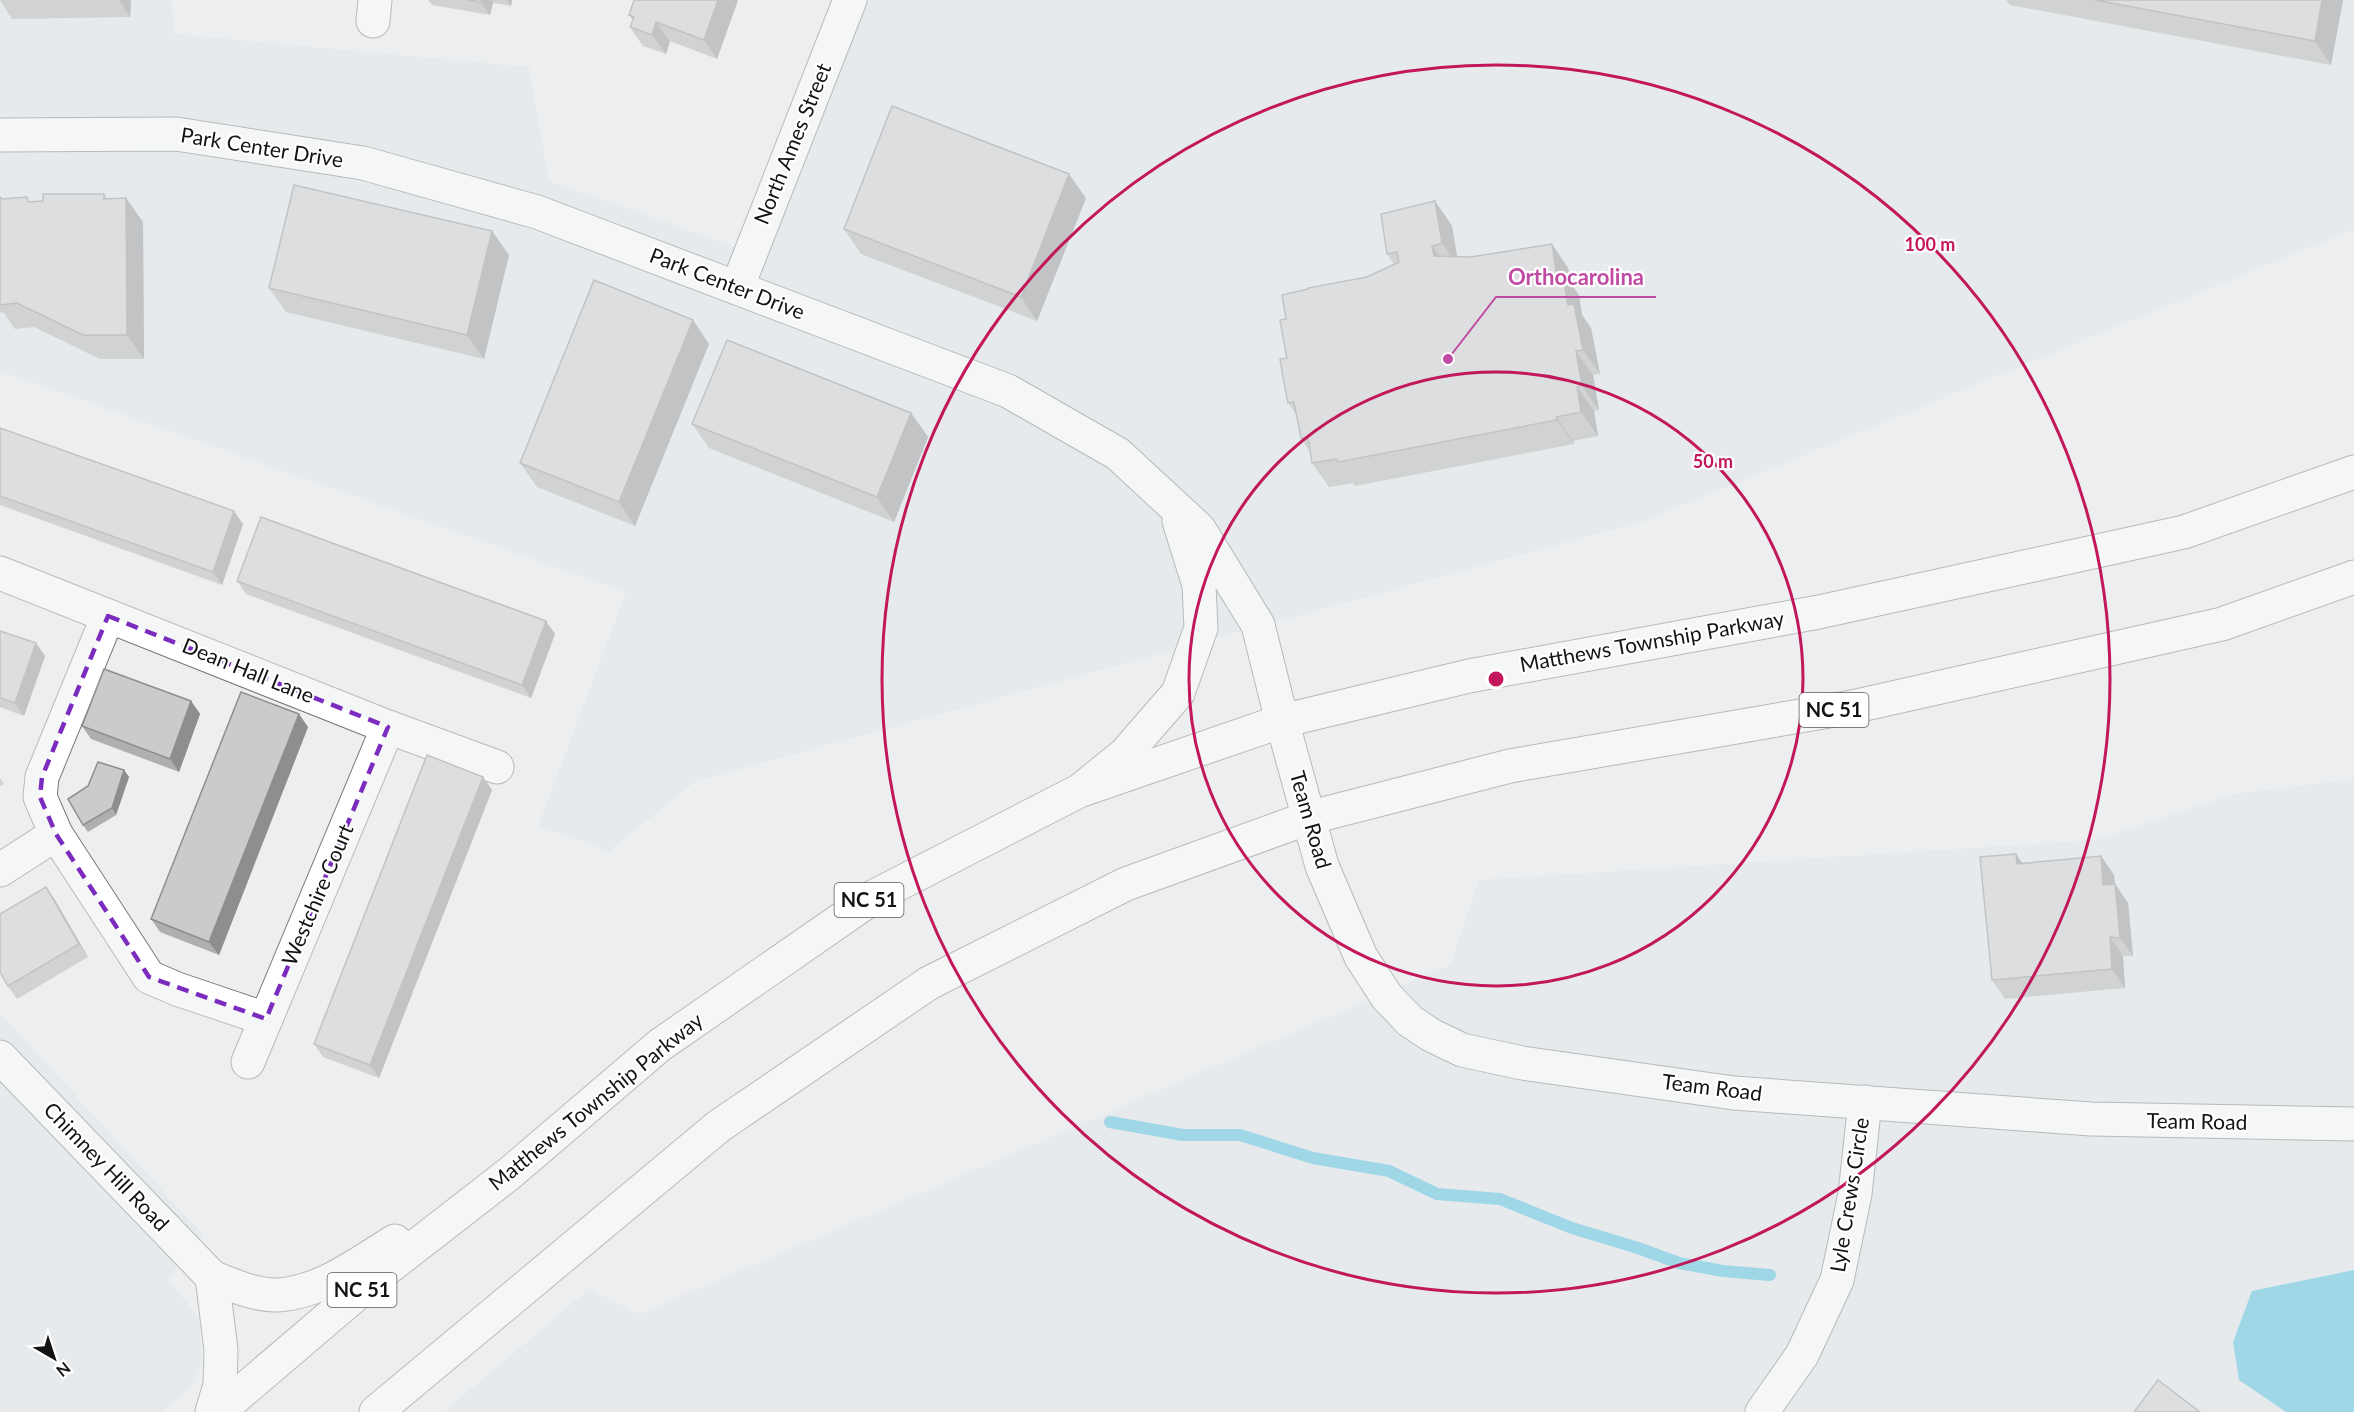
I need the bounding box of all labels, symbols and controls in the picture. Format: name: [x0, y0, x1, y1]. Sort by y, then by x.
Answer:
street label: North Ames Street: [748, 59, 835, 228]
street label: Park Center Drive: [179, 121, 345, 172]
text: 100 m: [1905, 233, 1955, 255]
street label: Park Center Drive: [646, 242, 809, 324]
callout: Orthocarolina: [1496, 257, 1656, 297]
text: Orthocarolina: [1508, 263, 1644, 290]
text: 50 m: [1693, 450, 1733, 472]
street label: Matthews Township Parkway: [1518, 605, 1786, 676]
street label: Dean Hall Lane: [179, 632, 318, 707]
centre of rings: [1486, 669, 1506, 689]
road number: NC 51: [1800, 693, 1868, 727]
street label: Team Road: [1286, 768, 1337, 871]
street label: Westchire Court: [276, 819, 358, 969]
road number: NC 51: [834, 883, 904, 917]
street label: Matthews Township Parkway: [483, 1007, 707, 1195]
street label: Team Road: [1661, 1068, 1764, 1105]
street label: Chimney Hill Road: [39, 1096, 175, 1235]
street label: Team Road: [2147, 1107, 2248, 1134]
street label: Lyle Crews Circle: [1824, 1116, 1873, 1274]
road number: NC 51: [328, 1273, 397, 1307]
north arrow: [24, 1328, 84, 1388]
text: N: [53, 1359, 75, 1381]

